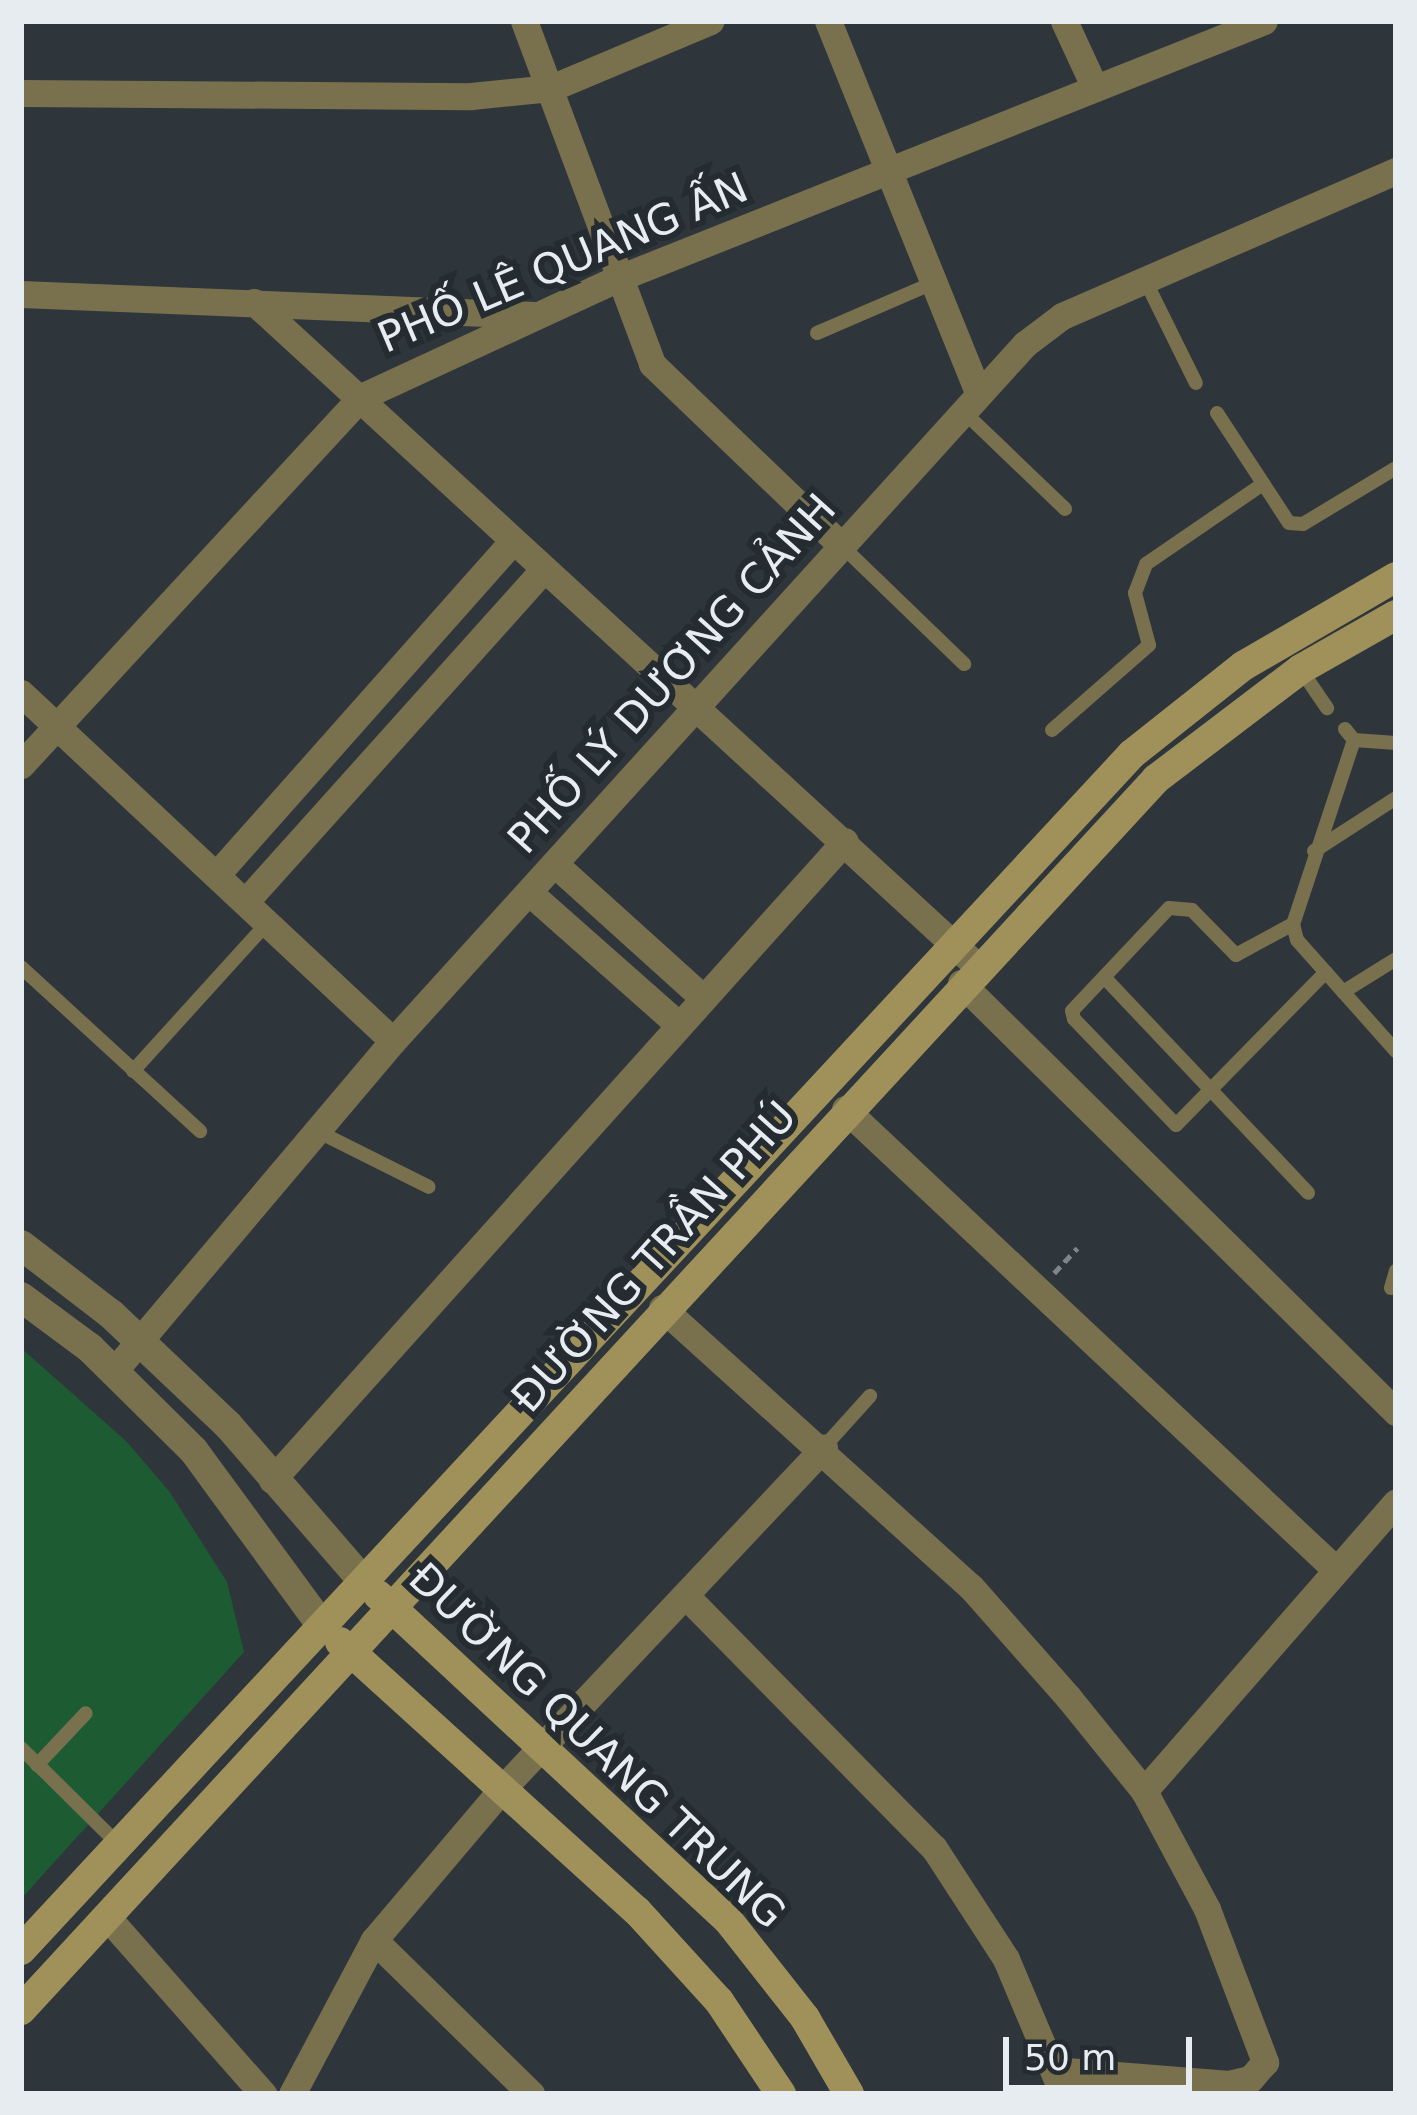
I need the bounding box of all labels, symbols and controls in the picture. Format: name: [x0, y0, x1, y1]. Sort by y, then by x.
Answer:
street label: PHỐ LÊ QUANG ẤN: [371, 162, 755, 364]
street label: PHỐ LÝ DƯƠNG CẢNH: [498, 484, 846, 864]
street label: ĐƯỜNG TRẦN PHÚ: [501, 1091, 807, 1423]
street label: ĐƯỜNG QUANG TRUNG: [398, 1553, 796, 1939]
scale bar: [1009, 2013, 1198, 2087]
text: 50 m: [1024, 2037, 1116, 2078]

